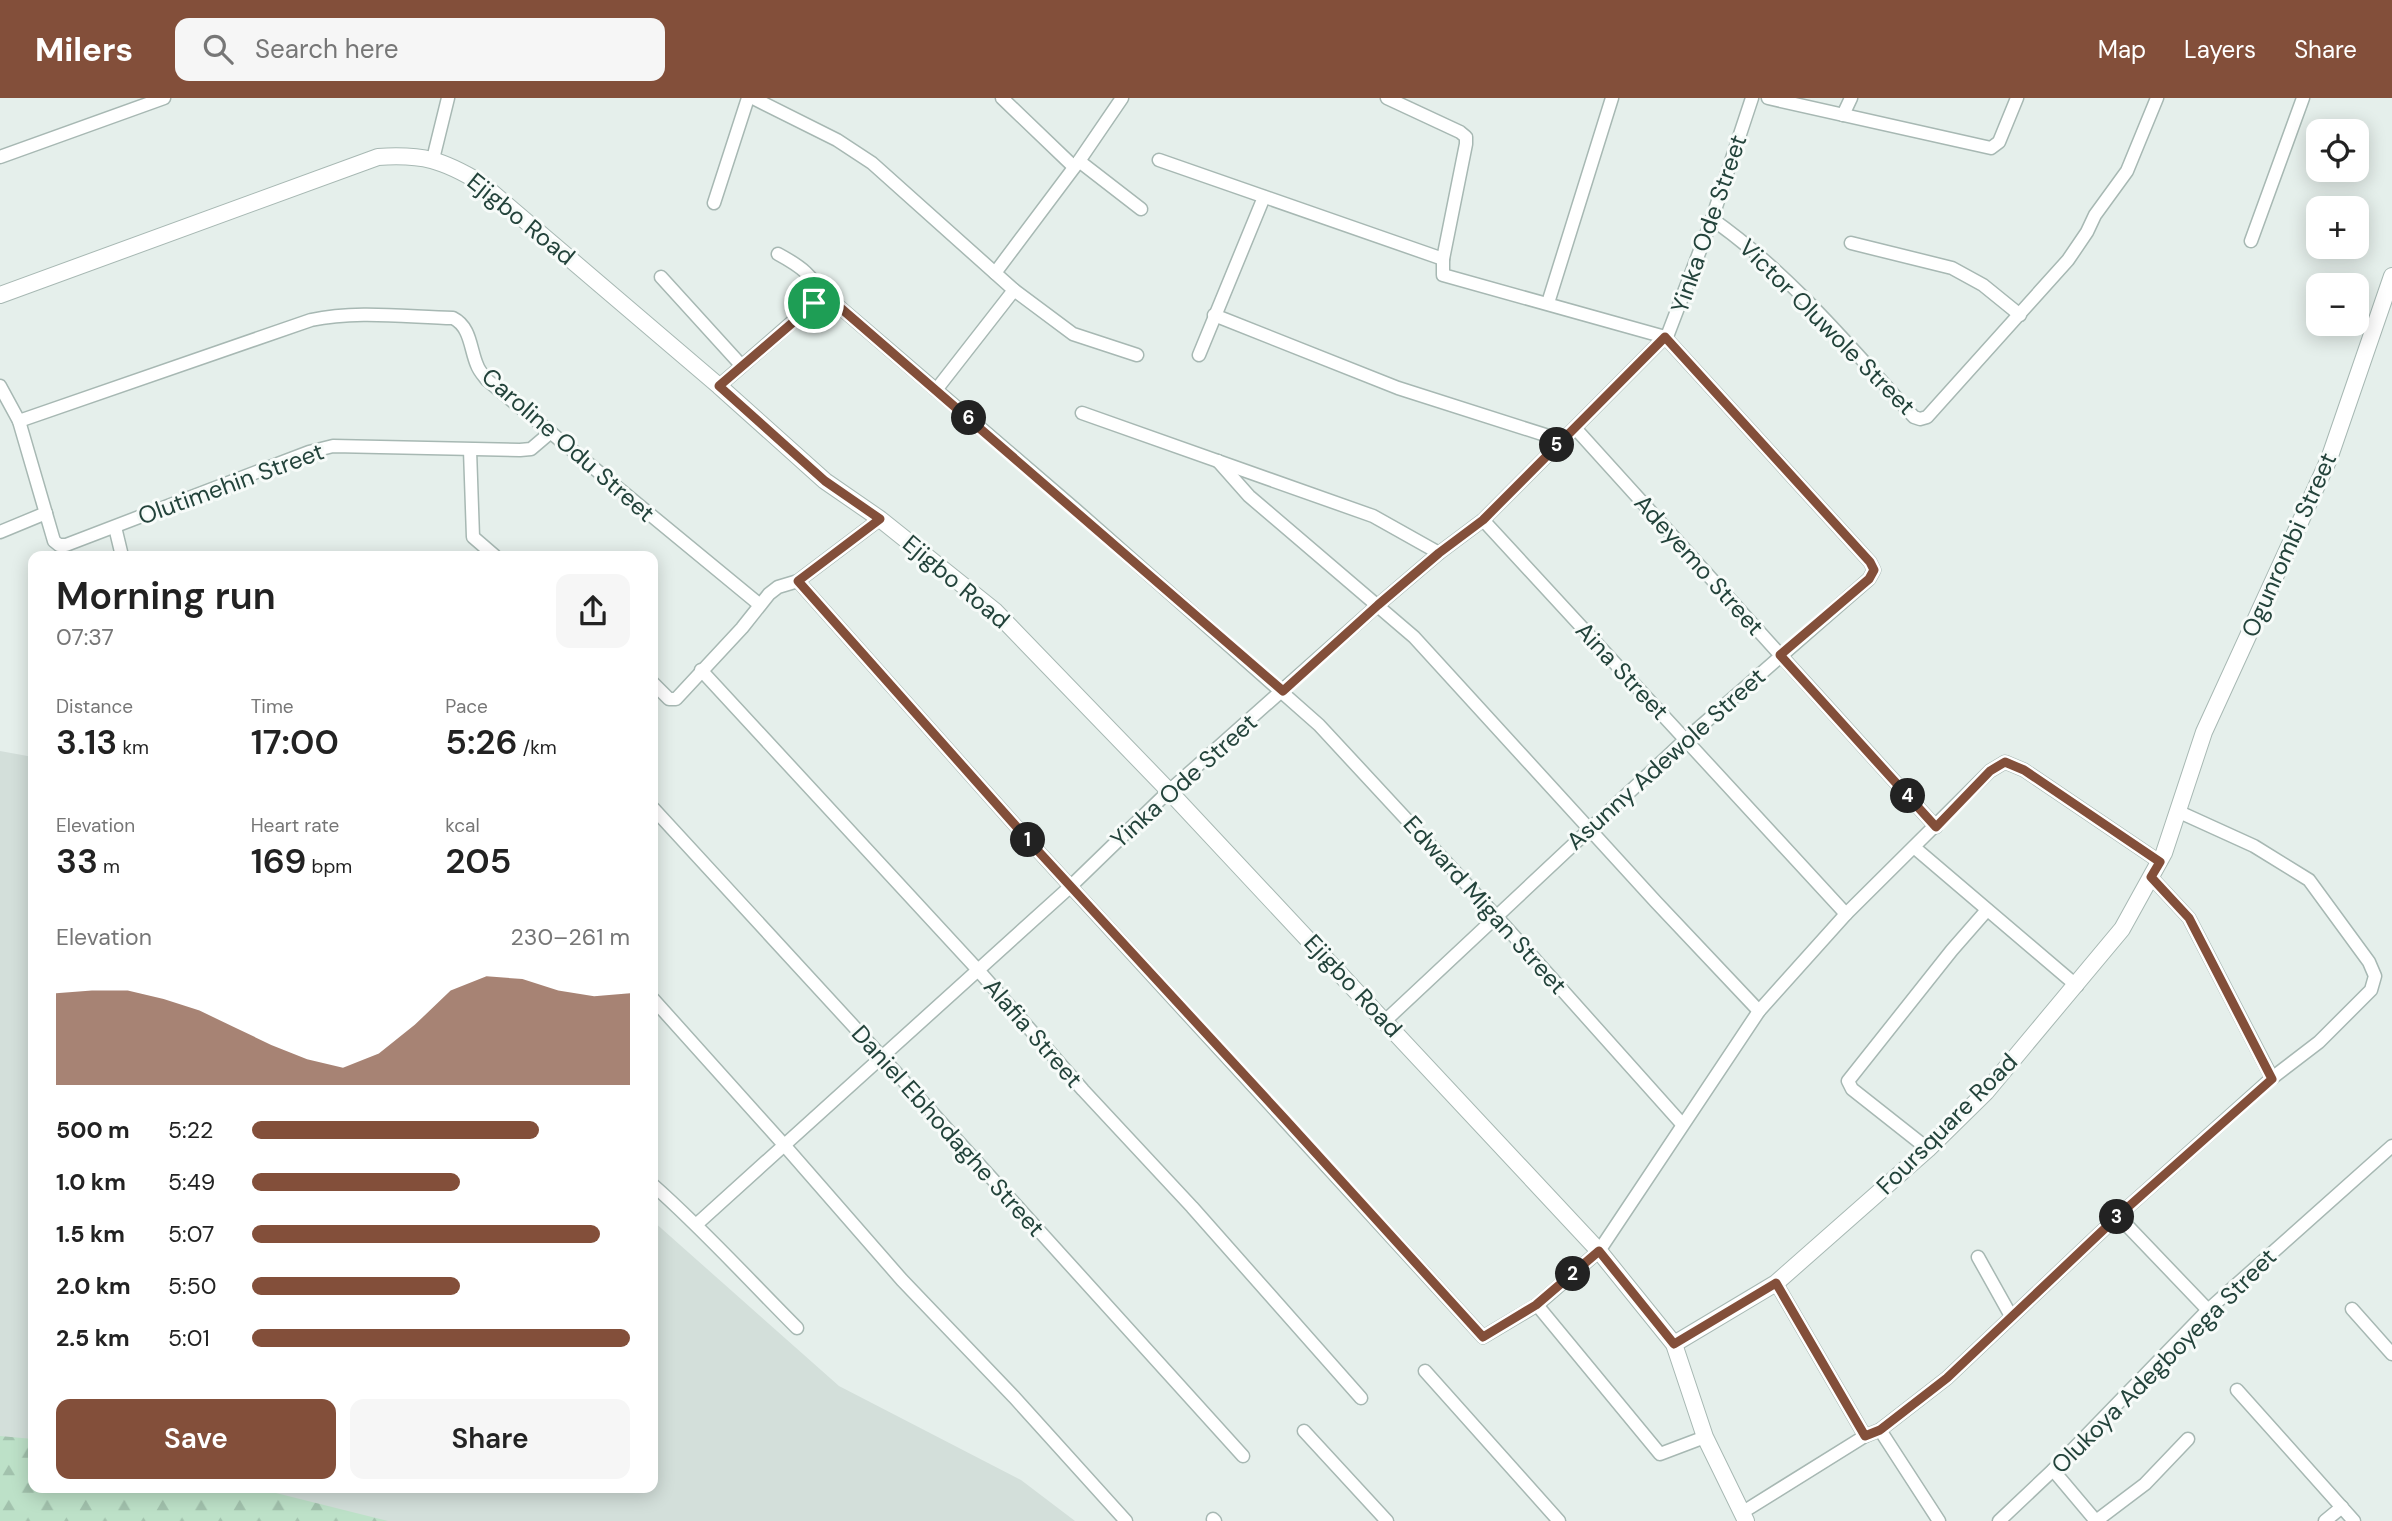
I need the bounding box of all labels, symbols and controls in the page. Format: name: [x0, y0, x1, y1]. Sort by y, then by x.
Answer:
search box: [175, 18, 665, 81]
text: Milers: [35, 28, 133, 71]
icon: search: [199, 30, 237, 68]
text: Search here: [255, 32, 398, 66]
text: Map: [2098, 34, 2146, 65]
text: Layers: [2184, 34, 2256, 65]
text: Share: [2294, 34, 2357, 65]
map controls: [2306, 119, 2369, 336]
button: locate: [2306, 119, 2369, 182]
street label: Yinka Ode Street: [1664, 131, 1754, 317]
street label: Ejigbo Road: [461, 166, 582, 272]
button: +: [2306, 196, 2369, 259]
street label: Victor Oluwole Street: [1733, 232, 1922, 421]
pin: [784, 273, 844, 333]
button: −: [2306, 273, 2369, 336]
icon: arrive: [795, 284, 833, 322]
street label: Caroline Odu Street: [475, 361, 661, 528]
pin: 6: [951, 400, 986, 436]
text: 6: [962, 405, 975, 430]
pin: 5: [1540, 428, 1574, 462]
text: 5: [1551, 432, 1562, 457]
street label: Olutimehin Street: [134, 436, 328, 532]
street label: Ogunrombi Street: [2234, 448, 2343, 642]
street label: Adeyemo Street: [1628, 488, 1771, 642]
street label: Ejigbo Road: [897, 528, 1016, 635]
text: Morning run: [56, 571, 276, 621]
button: share: [556, 574, 630, 648]
street label: Aina Street: [1569, 615, 1676, 726]
text: 07:37: [56, 622, 114, 652]
street label: Asunny Adewole Street: [1560, 661, 1772, 856]
text: Distance: [56, 694, 133, 719]
text: Time: [251, 694, 294, 719]
text: Pace: [445, 694, 488, 719]
street label: Yinka Ode Street: [1104, 707, 1263, 855]
text: 3.13: [56, 719, 117, 765]
text: 17:00: [251, 719, 339, 765]
text: 5:26: [445, 719, 518, 765]
text: km: [117, 735, 149, 760]
text: /km: [518, 735, 557, 760]
pin: 4: [1890, 778, 1926, 814]
text: 4: [1901, 783, 1914, 808]
street label: Edward Migan Street: [1397, 809, 1574, 1000]
text: Elevation: [56, 813, 135, 838]
text: Heart rate: [251, 813, 339, 838]
text: kcal: [445, 813, 480, 838]
pin: 1: [1010, 822, 1046, 858]
text: 1: [1024, 827, 1031, 852]
text: 33: [56, 838, 98, 884]
text: 169: [251, 838, 306, 884]
text: 205: [445, 838, 511, 884]
text: m: [98, 854, 120, 879]
text: bpm: [306, 854, 352, 879]
text: Elevation: [56, 922, 152, 952]
text: 230–261 m: [511, 922, 630, 952]
street label: Ejigbo Road: [1298, 928, 1409, 1044]
street label: Alafia Street: [977, 971, 1089, 1094]
street label: Daniel Ebhodaghe Street: [845, 1018, 1052, 1243]
street label: Foursquare Road: [1869, 1046, 2024, 1201]
text: 500 m: [56, 1115, 130, 1145]
text: 5:22: [168, 1115, 213, 1145]
text: 1.0 km: [56, 1167, 126, 1197]
text: 5:49: [168, 1167, 215, 1197]
pin: 3: [2100, 1200, 2134, 1234]
text: 3: [2111, 1204, 2122, 1229]
text: 1.5 km: [56, 1219, 125, 1249]
text: 5:07: [168, 1219, 214, 1249]
street label: Olukoya Adegboyega Street: [2044, 1241, 2283, 1480]
pin: 2: [1556, 1256, 1590, 1292]
text: 2: [1567, 1261, 1578, 1286]
text: 2.0 km: [56, 1271, 131, 1301]
text: 5:50: [168, 1271, 216, 1301]
text: 2.5 km: [56, 1323, 130, 1353]
text: 5:01: [168, 1323, 210, 1353]
button: Save: [56, 1399, 336, 1479]
button: Share: [350, 1399, 630, 1479]

